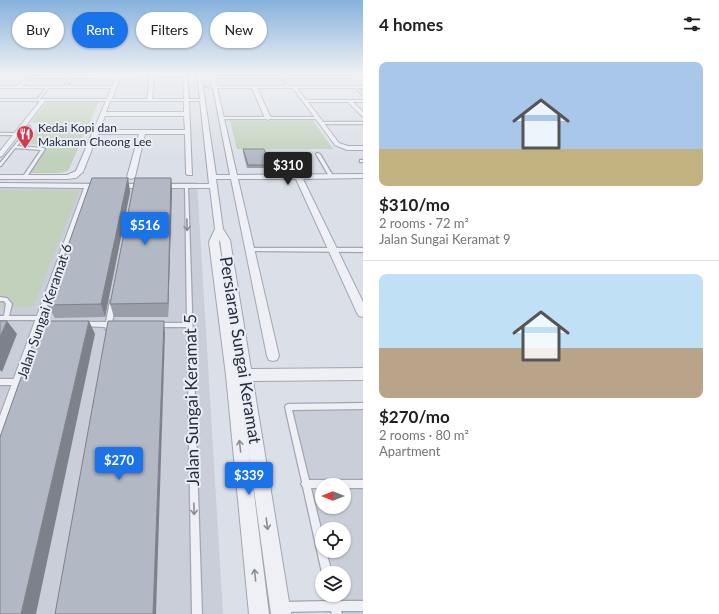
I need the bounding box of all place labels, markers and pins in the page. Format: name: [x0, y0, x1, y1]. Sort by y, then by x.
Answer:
place label: Kedai Kopi dan Makanan Cheong Lee: [38, 120, 152, 149]
restaurant icon: Kedai Kopi dan Makanan Cheong Lee: [15, 124, 35, 149]
pin: $310: [264, 152, 312, 186]
pin: $516: [121, 212, 169, 246]
pin: $270: [95, 447, 143, 481]
pin: $339: [225, 462, 273, 496]

